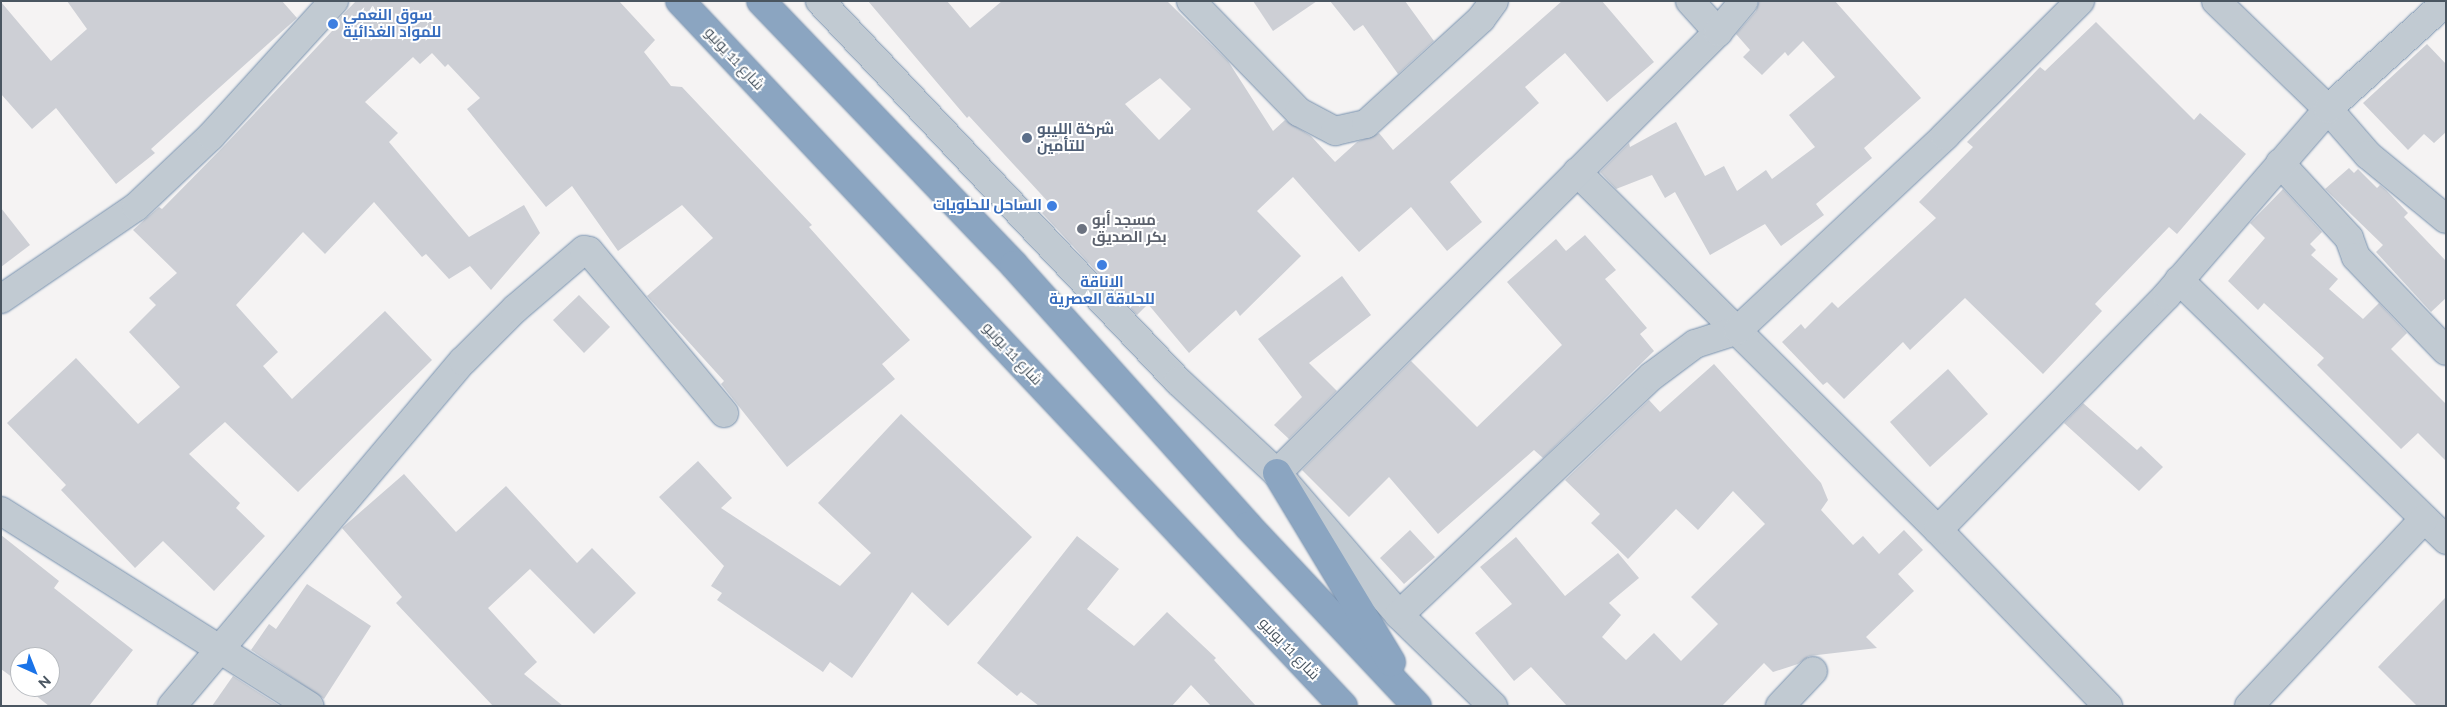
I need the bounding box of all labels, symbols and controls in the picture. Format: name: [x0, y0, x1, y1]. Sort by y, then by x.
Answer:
place label: سوق النعمي للمواد الغذائية: [343, 6, 441, 41]
marker: سوق النعمي للمواد الغذائية: [327, 18, 339, 30]
street label: شارع 11 يونيو: [700, 24, 768, 94]
place label: شركة الليبو للتأمين: [1037, 120, 1114, 155]
marker: شركة الليبو للتأمين: [1021, 132, 1033, 144]
place label: الساحل للحلويات: [933, 197, 1042, 215]
marker: الساحل للحلويات: [1046, 200, 1058, 212]
place label: مسجد أبو بكر الصديق: [1092, 211, 1167, 246]
marker: مسجد أبو بكر الصديق: [1076, 223, 1088, 235]
marker: الاناقة للحلاقة العصرية: [1096, 259, 1108, 271]
place label: الاناقة للحلاقة العصرية: [1049, 273, 1155, 308]
street label: شارع 11 يونيو: [978, 319, 1046, 389]
street label: شارع 11 يونيو: [1255, 614, 1323, 684]
north arrow: [10, 647, 60, 697]
text: N: [35, 673, 54, 692]

